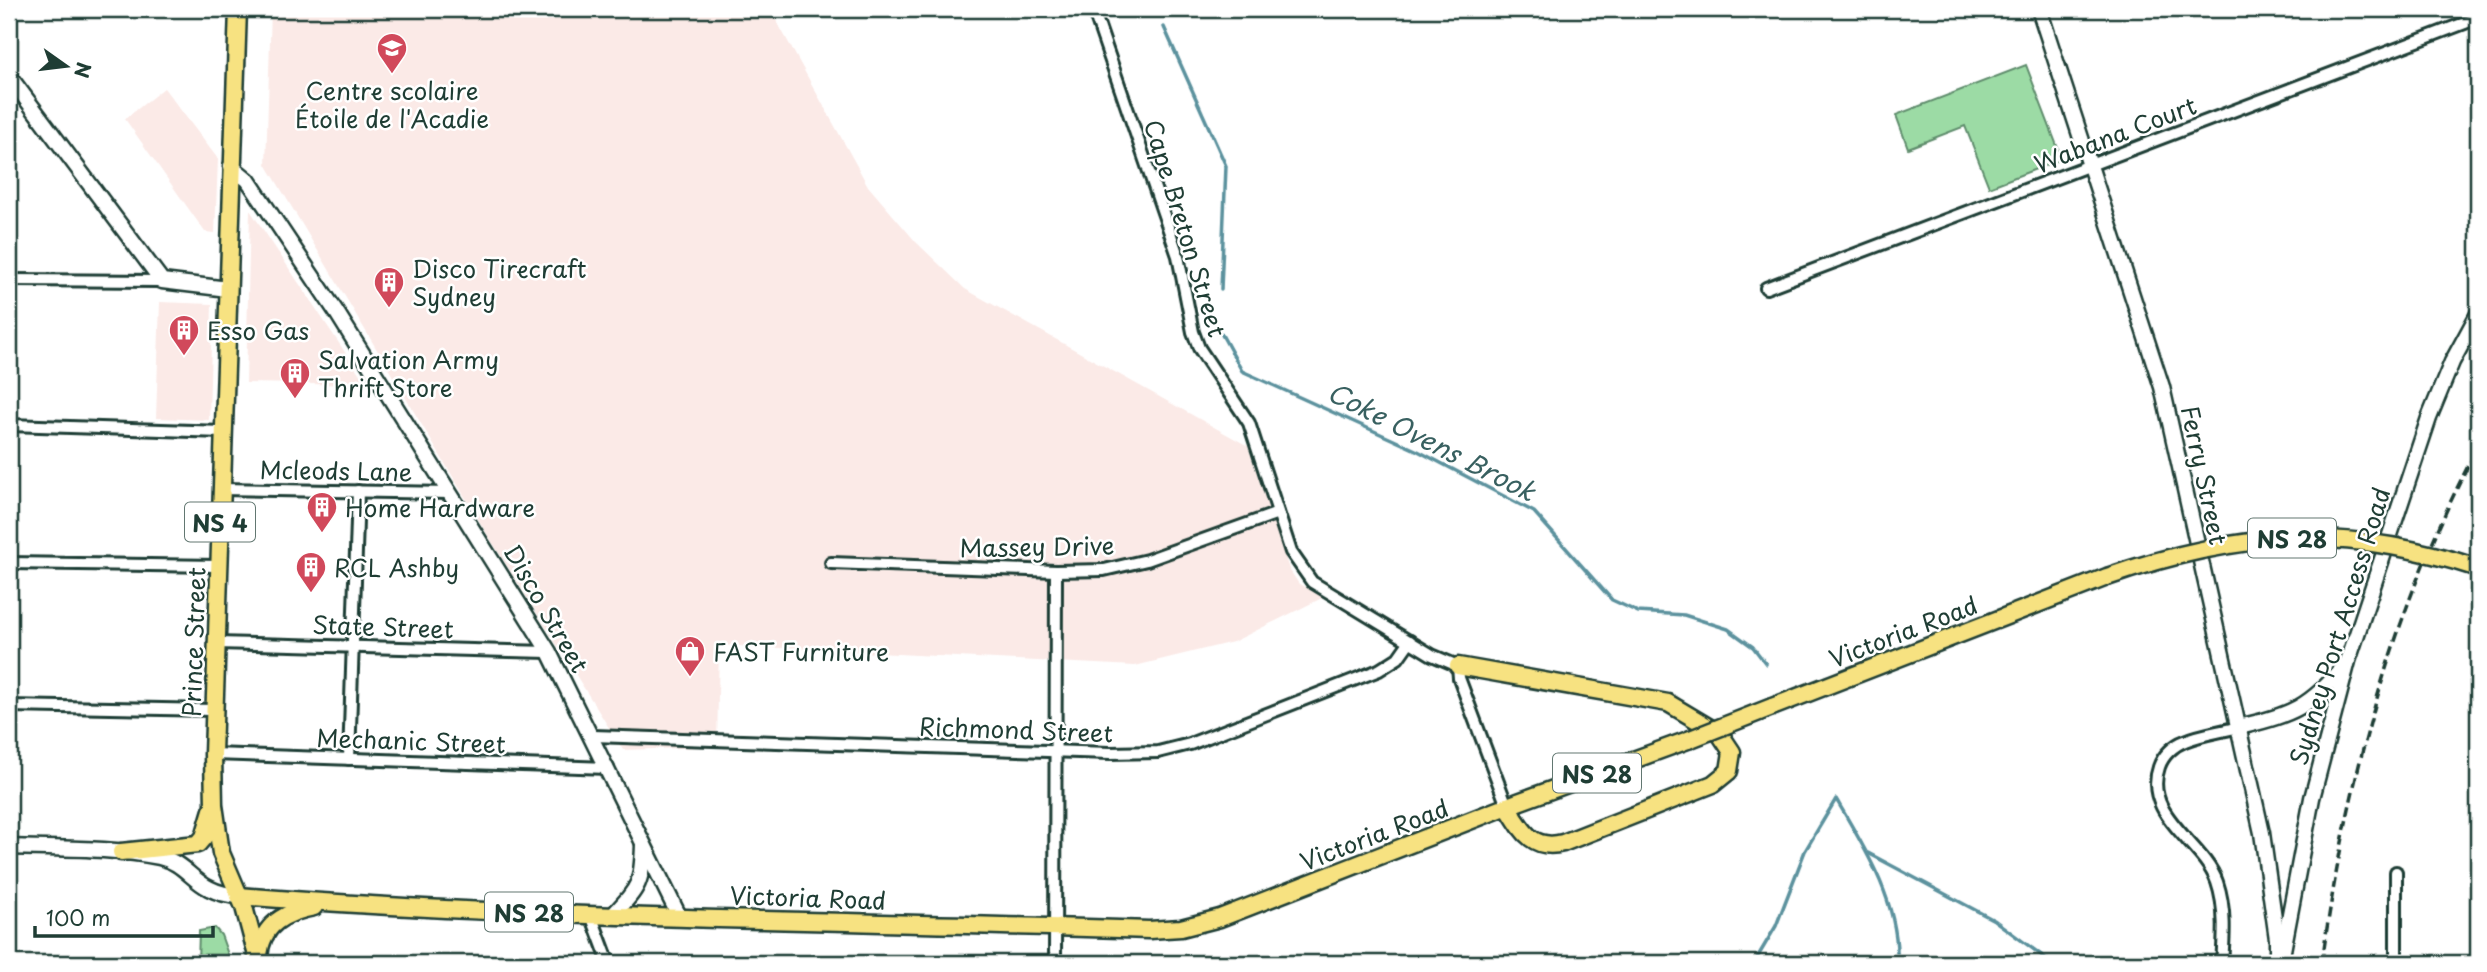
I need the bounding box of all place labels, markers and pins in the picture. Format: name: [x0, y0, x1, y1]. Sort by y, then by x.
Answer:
school or university icon: Centre scolaire Étoile de l'Acadie: [375, 31, 409, 75]
place label: Centre scolaire Étoile de l'Acadie: [295, 72, 489, 136]
place label: Disco Tirecraft Sydney: [412, 250, 587, 314]
building icon: Disco Tirecraft Sydney: [372, 265, 406, 309]
place label: Esso Gas: [207, 312, 309, 348]
building icon: Esso Gas: [167, 313, 201, 357]
place label: Salvation Army Thrift Store: [318, 341, 499, 405]
building icon: Salvation Army Thrift Store: [278, 356, 312, 400]
place label: Home Hardware: [345, 489, 535, 525]
building icon: Home Hardware: [305, 490, 339, 534]
place label: RCL Ashby: [334, 549, 459, 585]
building icon: RCL Ashby: [294, 550, 328, 594]
place label: FAST Furniture: [713, 633, 889, 669]
shop icon: FAST Furniture: [673, 634, 707, 678]

